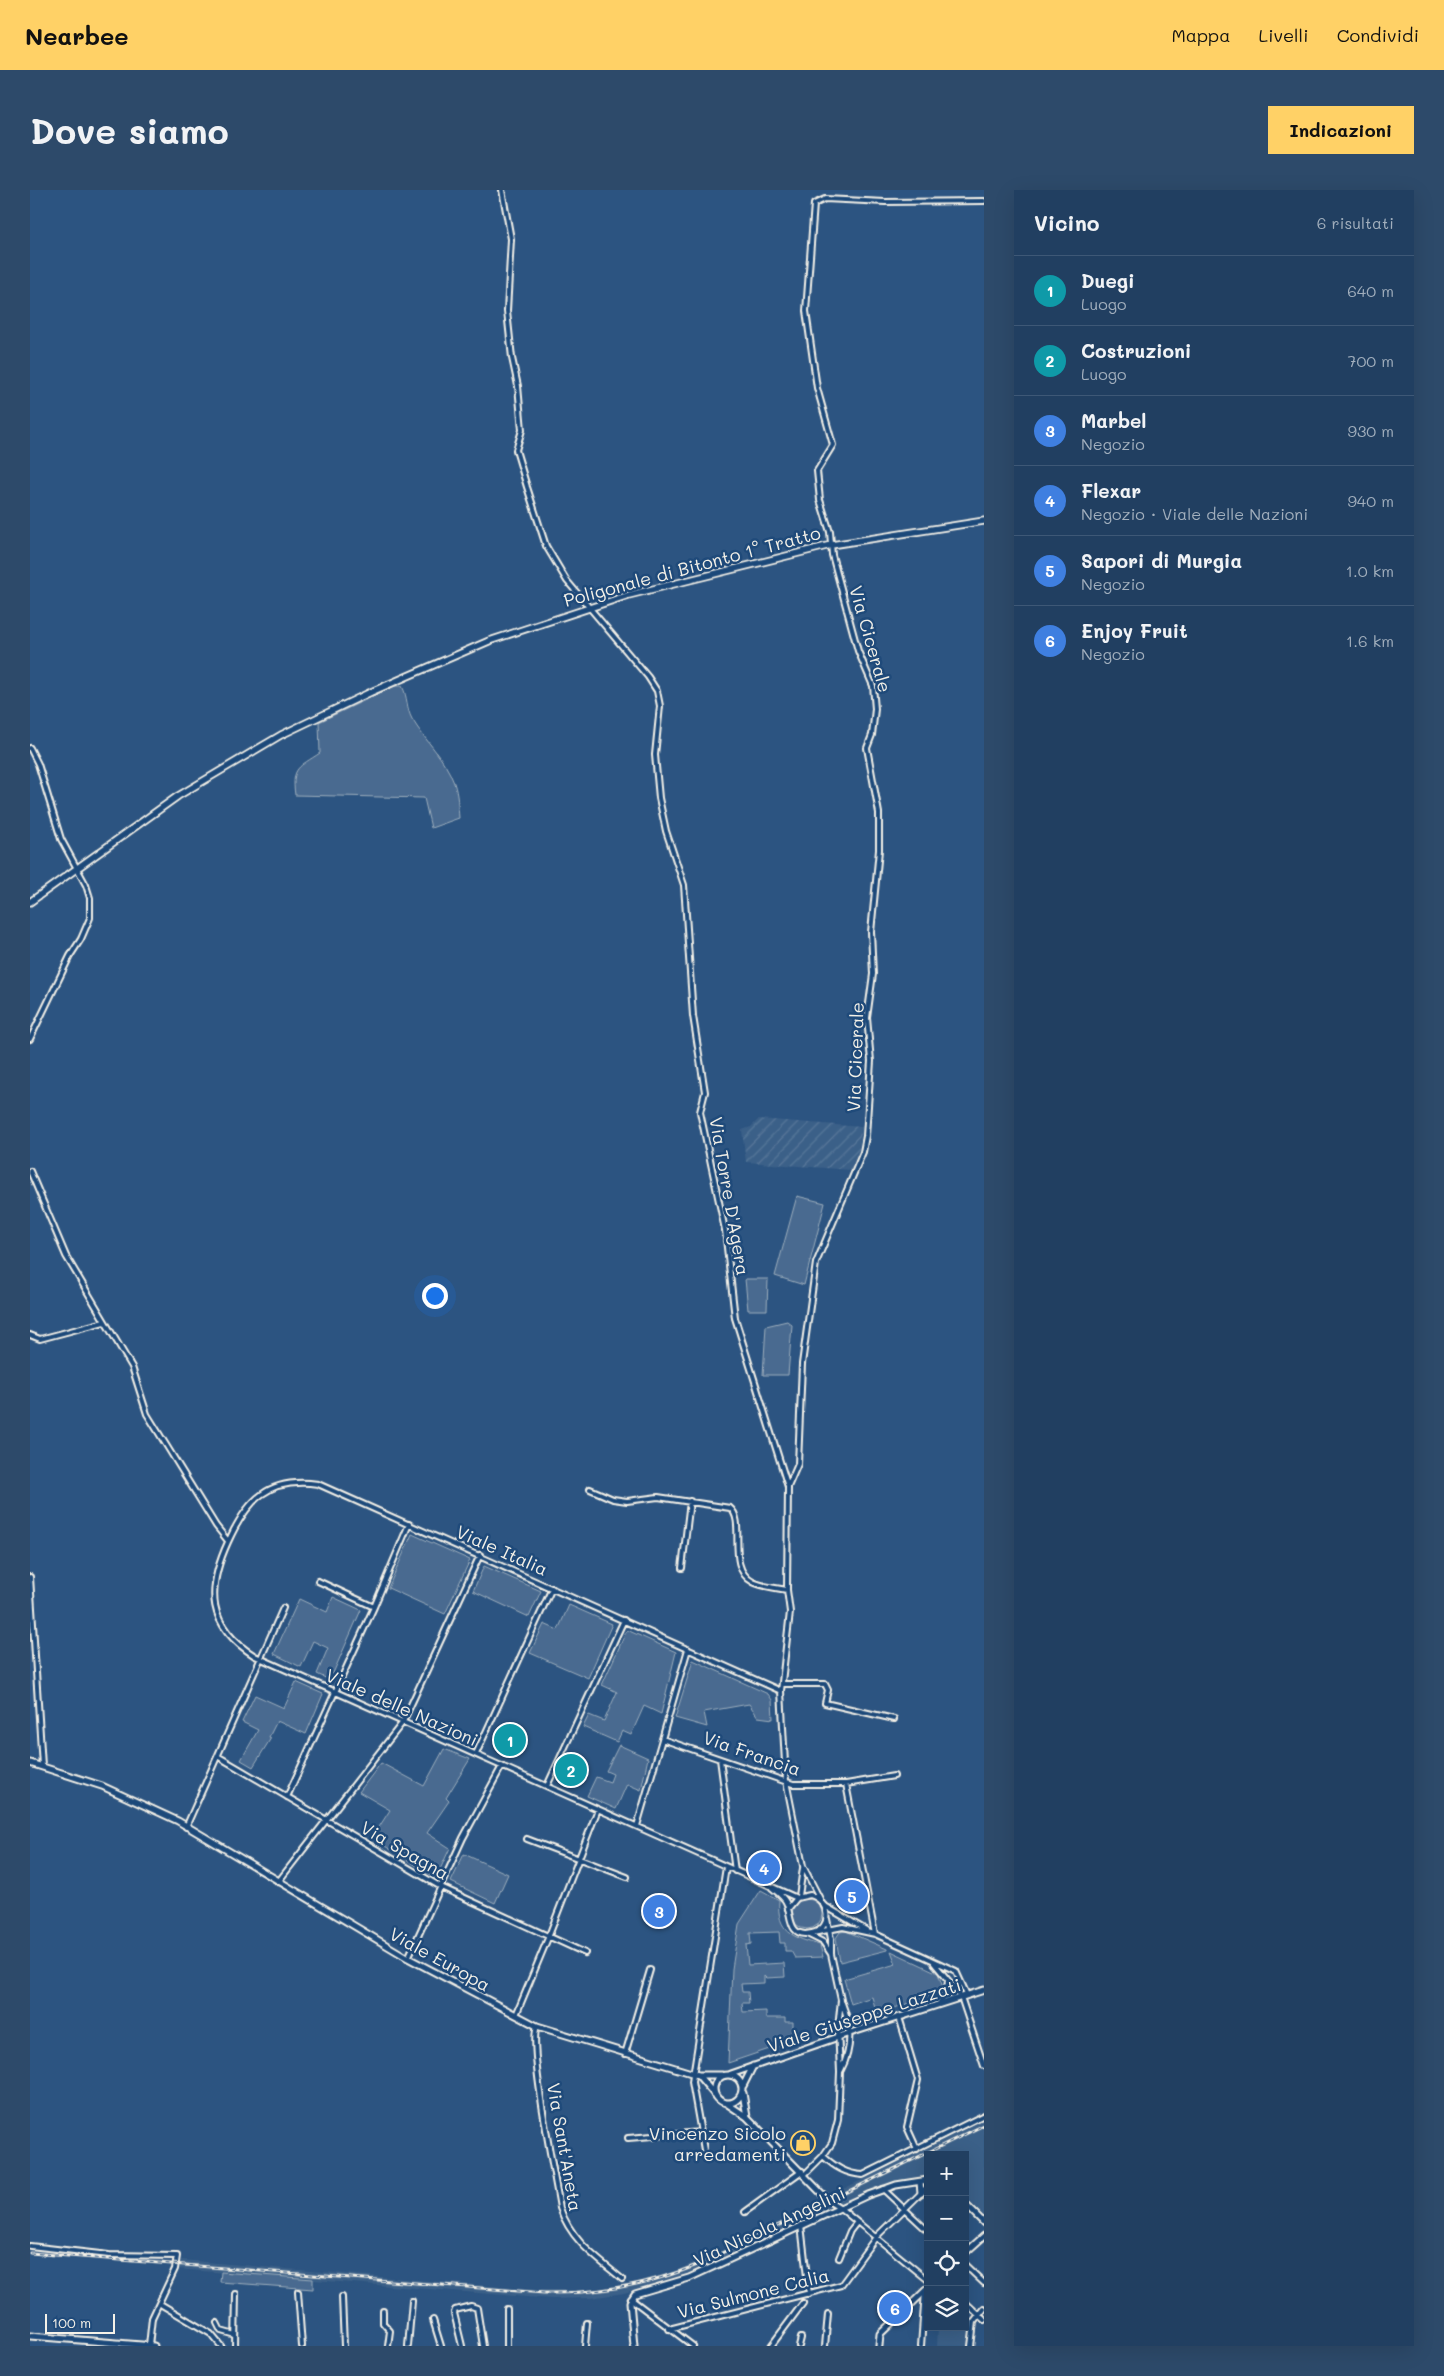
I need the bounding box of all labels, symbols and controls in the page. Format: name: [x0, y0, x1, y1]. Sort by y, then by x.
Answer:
text: Nearbee: [25, 20, 129, 51]
text: Mappa: [1171, 23, 1230, 47]
text: Livelli: [1258, 23, 1309, 47]
text: Condividi: [1337, 23, 1419, 47]
button: Indicazioni: [1268, 106, 1414, 154]
text: Dove siamo: [30, 107, 229, 153]
text: Vicino: [1034, 209, 1099, 236]
text: 6 risultati: [1317, 212, 1394, 233]
text: Duegi: [1081, 268, 1135, 293]
text: 1: [1046, 280, 1054, 301]
text: 640 m: [1347, 280, 1394, 301]
text: Luogo: [1081, 293, 1126, 314]
text: Costruzioni: [1081, 338, 1191, 363]
text: 2: [1046, 350, 1054, 371]
text: 700 m: [1347, 350, 1394, 371]
text: Luogo: [1081, 363, 1126, 384]
text: Marbel: [1081, 408, 1146, 433]
text: 3: [1045, 420, 1055, 441]
text: 930 m: [1347, 420, 1394, 441]
text: Negozio: [1081, 433, 1145, 454]
text: Flexar: [1081, 478, 1141, 503]
text: 4: [1045, 490, 1055, 511]
text: 940 m: [1347, 490, 1394, 511]
text: Negozio · Viale delle Nazioni: [1081, 503, 1308, 524]
street label: Poligonale di Bitonto 1° Tratto: [561, 520, 824, 612]
text: Sapori di Murgia: [1081, 548, 1242, 573]
text: 5: [1045, 560, 1055, 581]
text: 1.0 km: [1346, 560, 1394, 581]
text: Negozio: [1081, 573, 1145, 594]
street label: Via Cicerale: [844, 583, 898, 695]
text: Enjoy Fruit: [1081, 618, 1188, 643]
text: 6: [1045, 630, 1055, 651]
text: 1.6 km: [1346, 630, 1394, 651]
text: Negozio: [1081, 643, 1145, 664]
street label: Via Cicerale: [841, 1002, 869, 1112]
street label: Via Torre D'Agera: [704, 1115, 756, 1277]
your location: [422, 1283, 448, 1309]
street label: Viale Italia: [452, 1519, 552, 1581]
street label: Viale delle Nazioni: [322, 1663, 482, 1751]
pin: 1: [494, 1721, 526, 1759]
street label: Via Francia: [700, 1725, 804, 1781]
pin: 2: [555, 1751, 587, 1789]
street label: Via Spagna: [357, 1815, 453, 1885]
pin: 4: [748, 1849, 780, 1887]
pin: 5: [836, 1877, 868, 1915]
pin: 3: [643, 1892, 675, 1930]
street label: Viale Europa: [385, 1921, 495, 1997]
street label: Viale Giuseppe Lazzati: [764, 1972, 964, 2058]
street label: Via Sant'Aneta: [542, 2081, 588, 2213]
place label: Vincenzo Sicolo arredamenti: [649, 2121, 786, 2166]
shop icon: Vincenzo Sicolo arredamenti: [790, 2130, 816, 2156]
map controls: [924, 2151, 969, 2331]
button: +: [924, 2151, 969, 2196]
street label: Via Nicola Angelini: [689, 2180, 849, 2272]
button: −: [924, 2196, 969, 2241]
button: locate: [924, 2241, 969, 2286]
street label: Via Sulmone Calia: [675, 2263, 831, 2323]
button: layers: [924, 2286, 969, 2331]
pin: 6: [879, 2289, 911, 2327]
scale bar: [45, 2311, 115, 2334]
text: 100 m: [52, 2313, 91, 2332]

